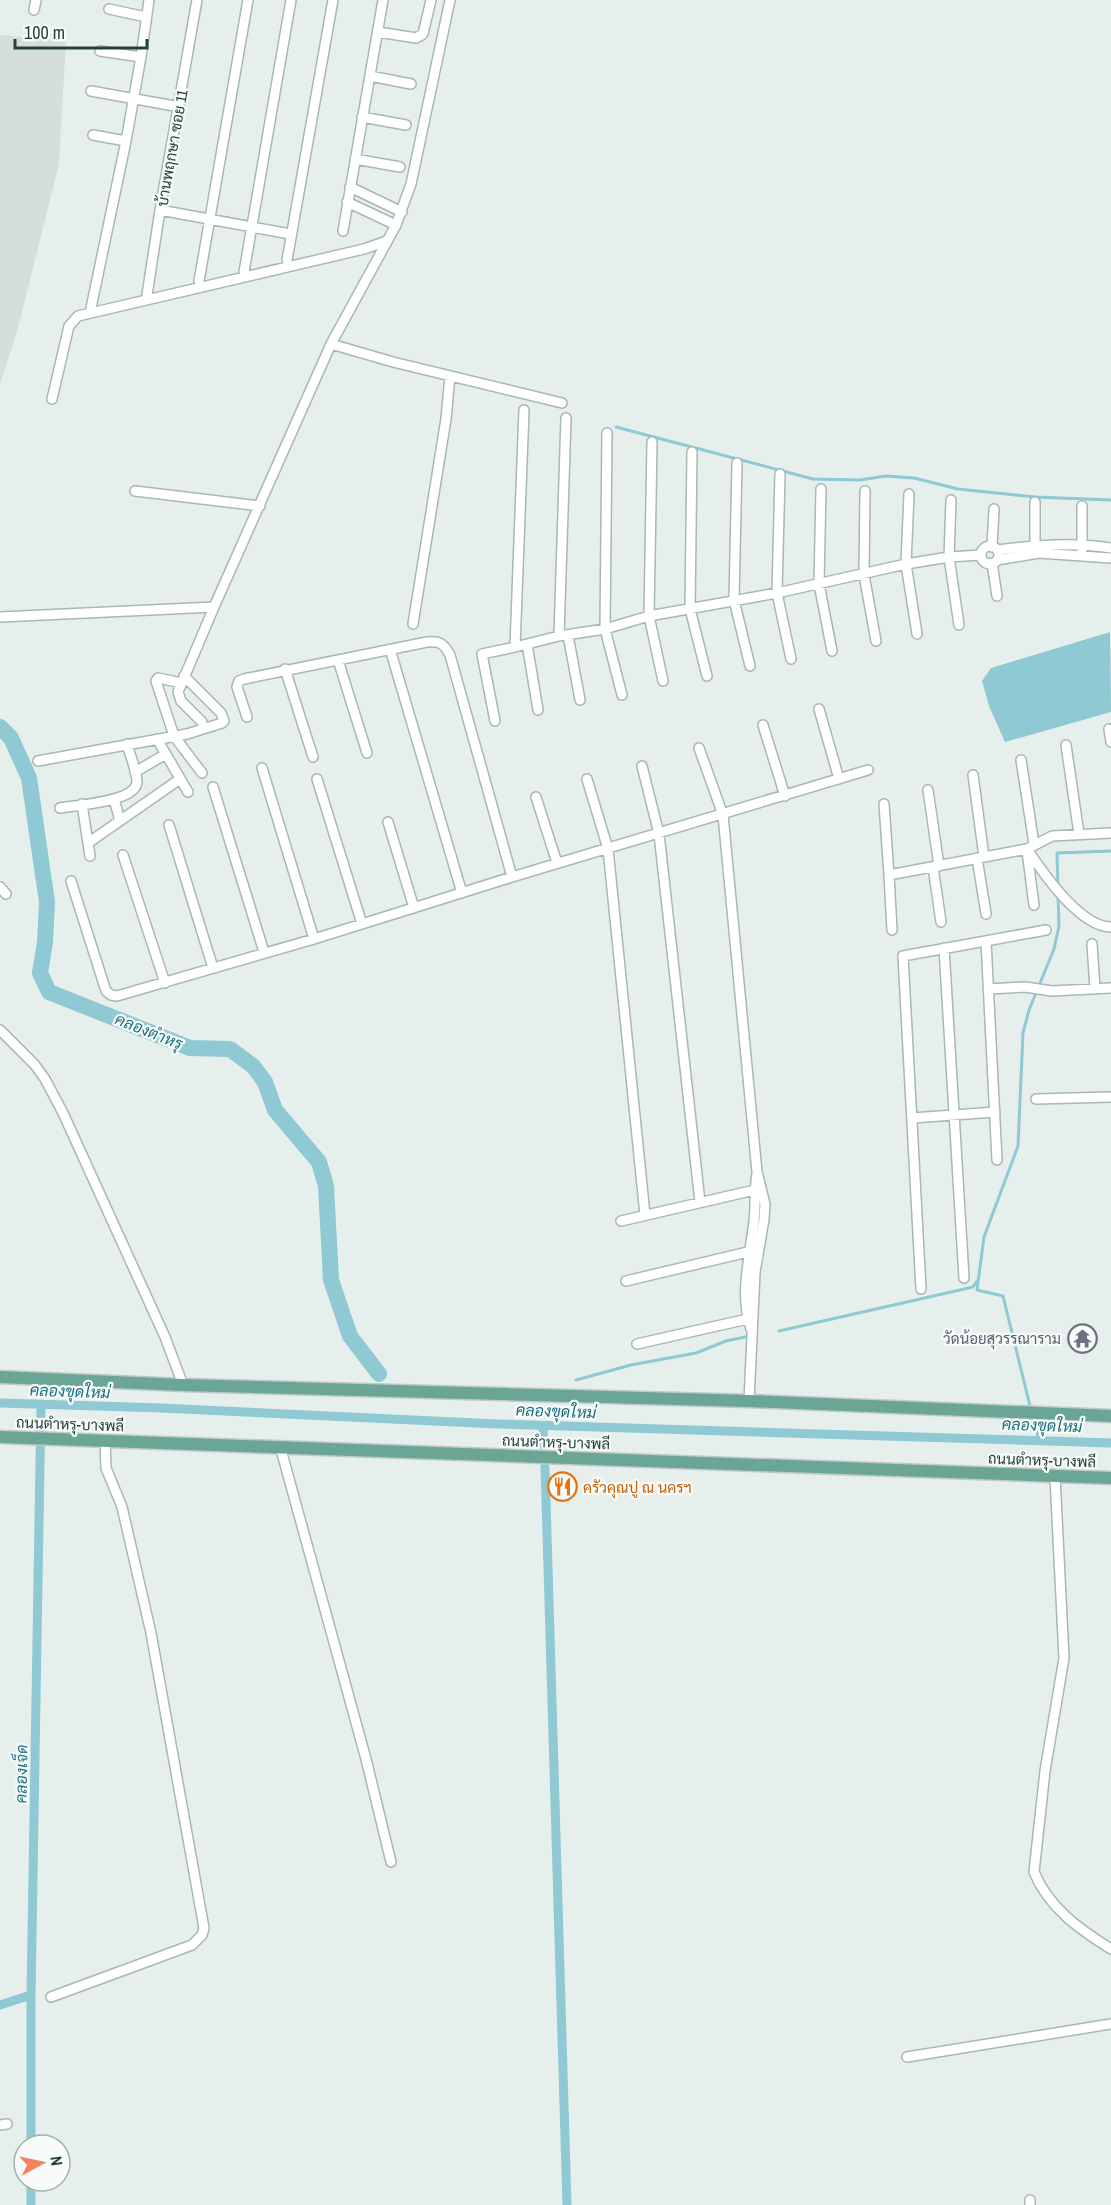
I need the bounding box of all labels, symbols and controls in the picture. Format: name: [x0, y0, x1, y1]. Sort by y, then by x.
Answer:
scale bar: [15, 12, 147, 50]
text: 100 m: [24, 20, 65, 45]
street label: บ้านพฤกษา ซอย 11: [151, 88, 193, 208]
water label: คลองตำหรุ: [112, 1008, 187, 1056]
temple icon: วัดน้อยสุวรรณาราม: [1066, 1322, 1098, 1354]
place label: วัดน้อยสุวรรณาราม: [943, 1328, 1061, 1350]
water label: คลองขุดใหม่: [29, 1379, 112, 1404]
water label: คลองขุดใหม่: [515, 1399, 598, 1424]
street label: ถนนตำหรุ-บางพลี: [15, 1412, 125, 1437]
water label: คลองขุดใหม่: [1001, 1413, 1084, 1438]
street label: ถนนตำหรุ-บางพลี: [501, 1430, 611, 1455]
street label: ถนนตำหรุ-บางพลี: [987, 1448, 1097, 1473]
restaurant icon: ครัวคุณปู ณ นครฯ: [546, 1471, 578, 1503]
place label: ครัวคุณปู ณ นครฯ: [583, 1477, 692, 1499]
water label: คลองเจ็ด: [7, 1744, 33, 1804]
north arrow: [12, 2133, 72, 2193]
text: N: [45, 2155, 68, 2167]

